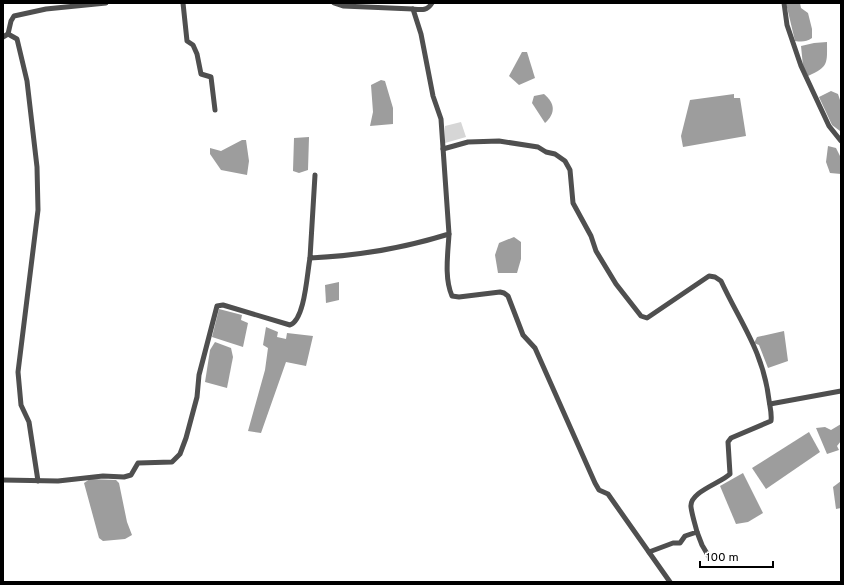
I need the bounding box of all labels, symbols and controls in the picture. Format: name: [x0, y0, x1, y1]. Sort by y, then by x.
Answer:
scale bar: [700, 543, 773, 569]
text: 100 m: [706, 550, 739, 566]

